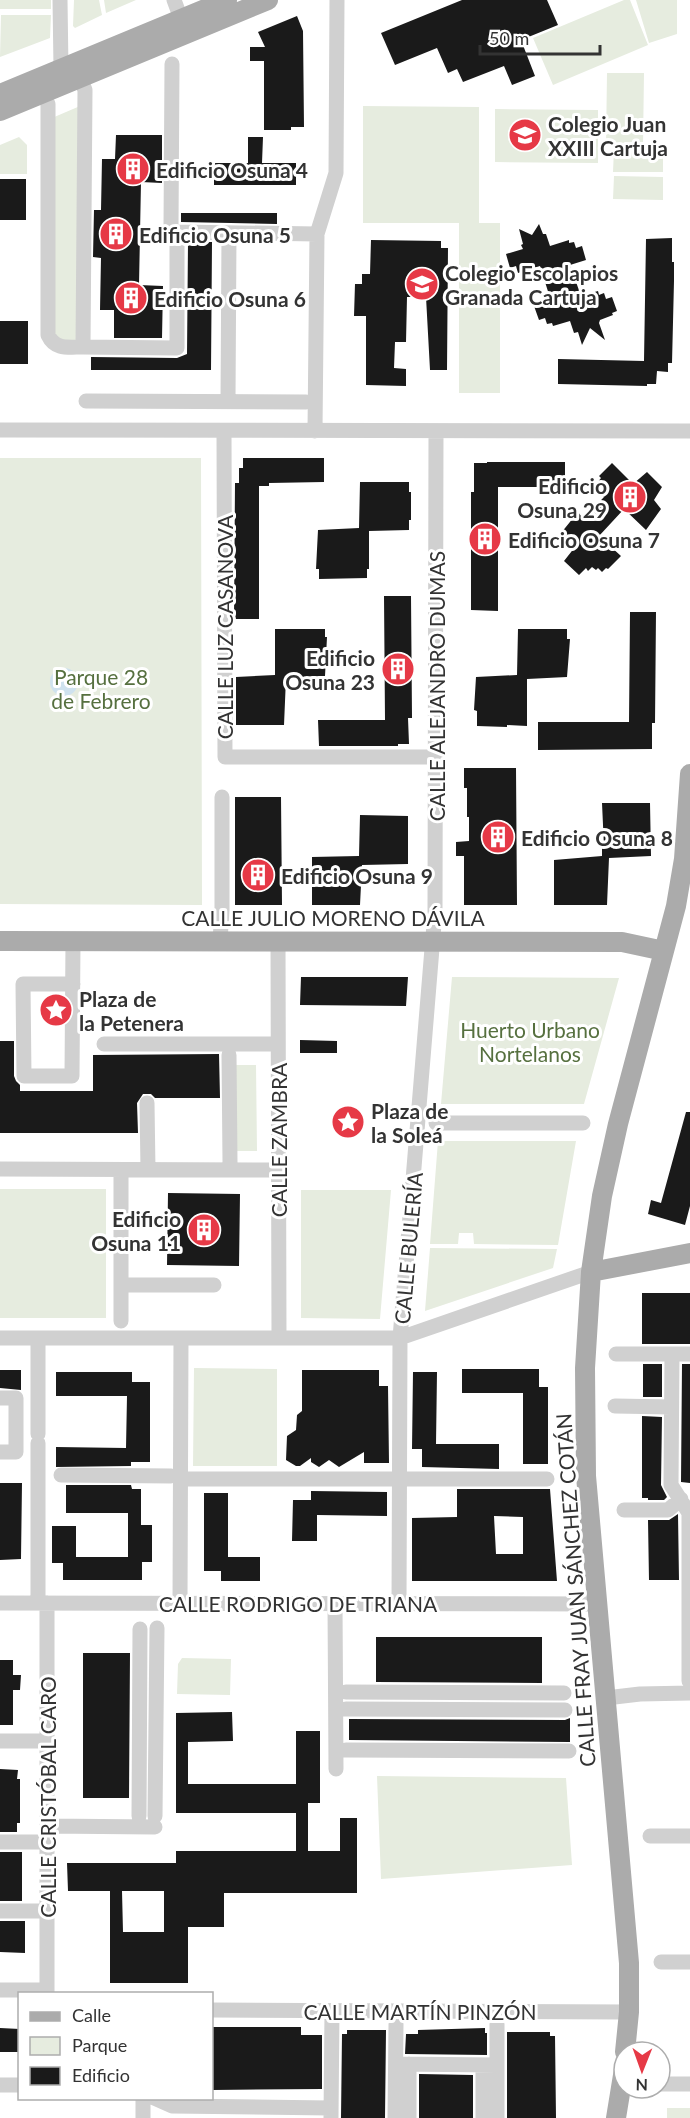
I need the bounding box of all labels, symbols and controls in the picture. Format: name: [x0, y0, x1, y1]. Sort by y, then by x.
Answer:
scale bar: [480, 18, 600, 56]
text: 50 m: [489, 27, 529, 49]
place label: Colegio Juan XXIII Cartuja: [548, 111, 668, 160]
school or university icon: Colegio Juan XXIII Cartuja: [507, 117, 543, 153]
building icon: Edificio Osuna 4: [115, 151, 151, 187]
place label: Edificio Osuna 4: [156, 157, 308, 182]
building icon: Edificio Osuna 5: [98, 216, 134, 252]
place label: Edificio Osuna 5: [139, 222, 291, 247]
place label: Colegio Escolapios Granada Cartuja: [445, 260, 618, 309]
school or university icon: Colegio Escolapios Granada Cartuja: [404, 266, 440, 302]
building icon: Edificio Osuna 6: [113, 280, 149, 316]
place label: Edificio Osuna 6: [154, 286, 306, 311]
place label: Edificio Osuna 29: [517, 473, 607, 522]
building icon: Edificio Osuna 29: [612, 479, 648, 515]
street label: CALLE LUZ CASANOVA: [212, 514, 237, 739]
building icon: Edificio Osuna 7: [467, 521, 503, 557]
place label: Edificio Osuna 7: [508, 527, 660, 552]
street label: CALLE ALEJANDRO DUMAS: [424, 551, 449, 821]
place label: Edificio Osuna 23: [285, 645, 375, 694]
building icon: Edificio Osuna 23: [380, 651, 416, 687]
park label: Parque 28 de Febrero: [51, 664, 151, 713]
building icon: Edificio Osuna 8: [480, 819, 516, 855]
place label: Edificio Osuna 8: [521, 825, 673, 850]
building icon: Edificio Osuna 9: [240, 857, 276, 893]
place label: Edificio Osuna 9: [281, 863, 433, 888]
street label: CALLE JULIO MORENO DÁVILA: [181, 905, 485, 930]
place label: Plaza de la Petenera: [79, 986, 184, 1035]
place icon: Plaza de la Petenera: [38, 992, 74, 1028]
park label: Huerto Urbano Nortelanos: [460, 1017, 600, 1066]
street label: CALLE ZAMBRA: [266, 1062, 291, 1217]
place label: Plaza de la Soleá: [371, 1098, 448, 1147]
place icon: Plaza de la Soleá: [330, 1104, 366, 1140]
street label: CALLE BULERÍA: [389, 1170, 427, 1325]
place label: Edificio Osuna 11: [91, 1206, 181, 1255]
building icon: Edificio Osuna 11: [186, 1212, 222, 1248]
street label: CALLE FRAY JUAN SÁNCHEZ COTÁN: [550, 1412, 600, 1768]
street label: CALLE RODRIGO DE TRIANA: [159, 1591, 438, 1616]
street label: CALLE CRISTÓBAL CARO: [35, 1676, 60, 1918]
legend: [18, 1992, 213, 2100]
street label: CALLE MARTÍN PINZÓN: [303, 1999, 537, 2024]
text: Calle: [72, 2004, 111, 2026]
text: Parque: [72, 2034, 127, 2056]
north arrow: [612, 2040, 672, 2100]
text: Edificio: [72, 2064, 130, 2086]
text: N: [635, 2076, 648, 2095]

